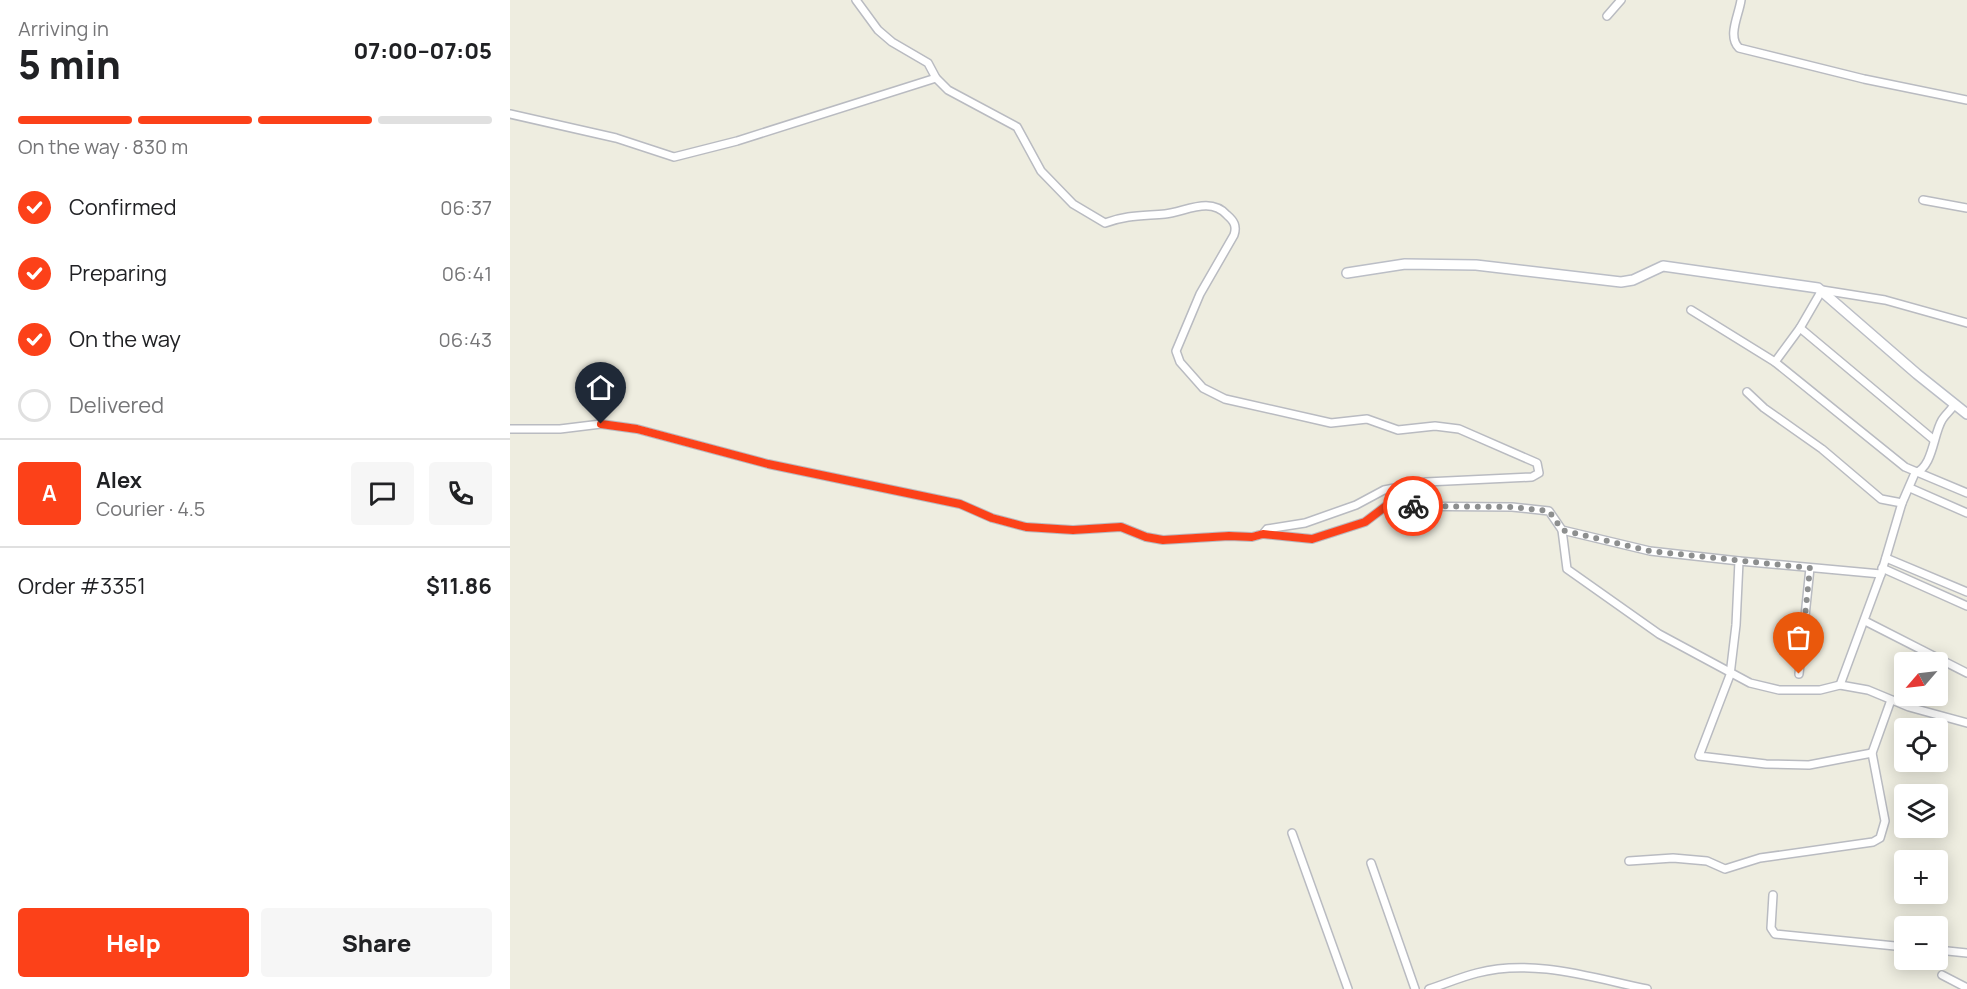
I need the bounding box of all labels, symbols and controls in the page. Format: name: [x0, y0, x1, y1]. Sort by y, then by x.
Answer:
text: Arriving in: [18, 15, 109, 42]
text: 07:00–07:05: [353, 36, 492, 66]
text: 5 min: [18, 37, 121, 91]
text: On the way · 830 m: [18, 133, 188, 160]
icon: check: [18, 191, 51, 224]
text: Confirmed: [69, 192, 177, 222]
text: 06:37: [440, 194, 492, 221]
icon: check: [18, 257, 51, 290]
text: Preparing: [69, 258, 167, 288]
text: 06:41: [442, 260, 492, 287]
icon: check: [18, 323, 51, 356]
text: On the way: [69, 324, 181, 354]
text: 06:43: [439, 326, 492, 353]
pin: [575, 362, 626, 424]
icon: home: [584, 371, 617, 404]
text: Delivered: [69, 390, 164, 420]
button: chat: [351, 462, 414, 525]
button: phone: [429, 462, 492, 525]
text: Alex: [96, 465, 142, 495]
courier: [1383, 476, 1443, 536]
text: A: [42, 478, 57, 508]
icon: bike: [1397, 490, 1430, 523]
text: Courier · 4.5: [96, 495, 205, 522]
text: Order #3351: [18, 571, 146, 601]
text: $11.86: [426, 571, 492, 601]
pin: [1773, 612, 1824, 674]
icon: bag: [1782, 621, 1815, 654]
north arrow: [1894, 652, 1948, 706]
map controls: [1894, 652, 1948, 970]
button: locate: [1894, 718, 1948, 772]
button: layers: [1894, 784, 1948, 838]
button: +: [1894, 850, 1948, 904]
button: Help: [18, 908, 249, 977]
button: Share: [261, 908, 492, 977]
button: −: [1894, 916, 1948, 970]

